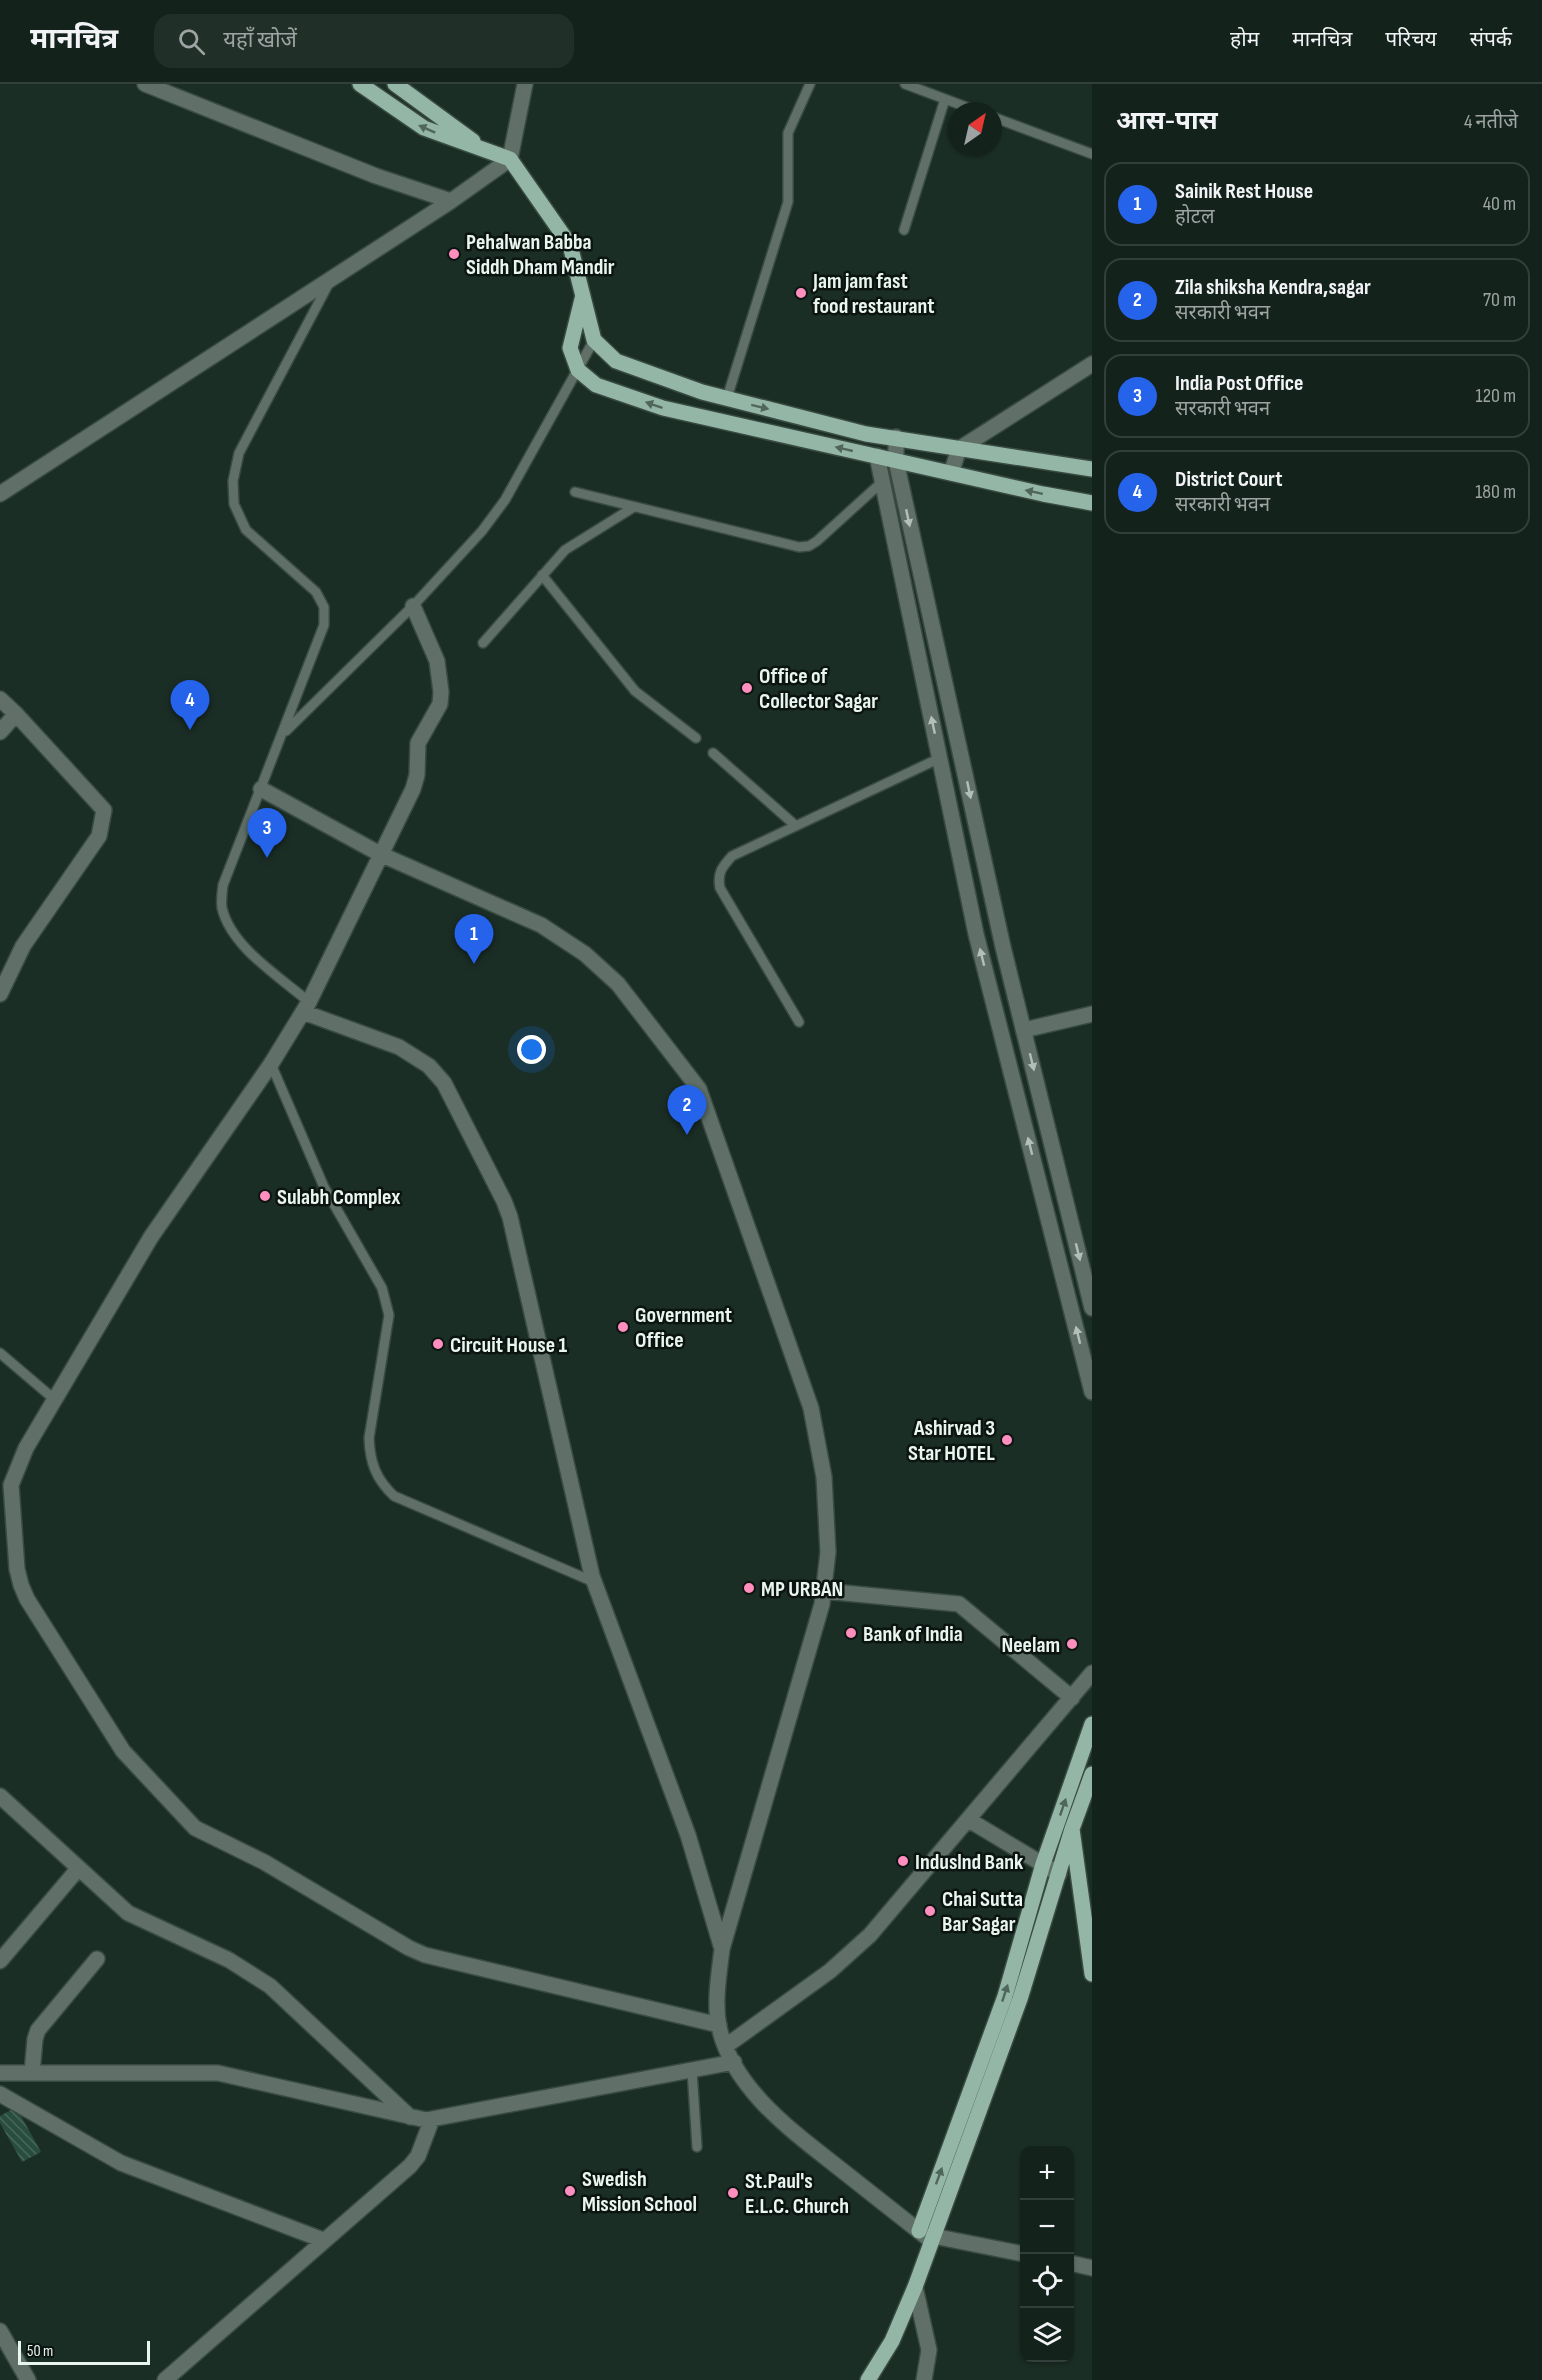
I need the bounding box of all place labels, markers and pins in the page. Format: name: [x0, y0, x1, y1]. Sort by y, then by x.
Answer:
place label: Pehalwan Babba Siddh Dham Mandir: [466, 229, 615, 281]
marker: Pehalwan Babba Siddh Dham Mandir: [447, 247, 461, 261]
place label: Jam jam fast food restaurant: [812, 268, 935, 320]
marker: Jam jam fast food restaurant: [794, 286, 808, 300]
place label: Office of Collector Sagar: [759, 663, 878, 715]
pin: 4: [170, 680, 210, 730]
marker: Office of Collector Sagar: [740, 681, 754, 695]
pin: 3: [248, 808, 286, 858]
pin: 1: [454, 914, 494, 964]
pin: 2: [668, 1086, 706, 1135]
place label: Sulabh Complex: [277, 1184, 400, 1211]
marker: Sulabh Complex: [258, 1189, 272, 1203]
place label: Government Office: [635, 1302, 732, 1354]
marker: Government Office: [616, 1320, 630, 1334]
place label: Circuit House 1: [450, 1332, 568, 1359]
marker: Circuit House 1: [431, 1337, 445, 1351]
place label: Ashirvad 3 Star HOTEL: [908, 1415, 995, 1467]
marker: Ashirvad 3 Star HOTEL: [1000, 1433, 1014, 1447]
place label: MP URBAN: [761, 1576, 843, 1603]
marker: MP URBAN: [742, 1581, 756, 1595]
place label: Bank of India: [863, 1621, 963, 1648]
marker: Bank of India: [844, 1626, 858, 1640]
place label: Neelam: [1001, 1632, 1060, 1659]
marker: Neelam: [1065, 1637, 1079, 1651]
place label: Induslnd Bank: [915, 1849, 1024, 1876]
marker: Induslnd Bank: [896, 1854, 910, 1868]
place label: Chai Sutta Bar Sagar: [942, 1886, 1023, 1938]
marker: Chai Sutta Bar Sagar: [923, 1904, 937, 1918]
place label: Swedish Mission School: [582, 2166, 697, 2218]
place label: St.Paul's E.L.C. Church: [745, 2168, 849, 2220]
marker: Swedish Mission School: [563, 2184, 577, 2198]
marker: St.Paul's E.L.C. Church: [726, 2186, 740, 2200]

